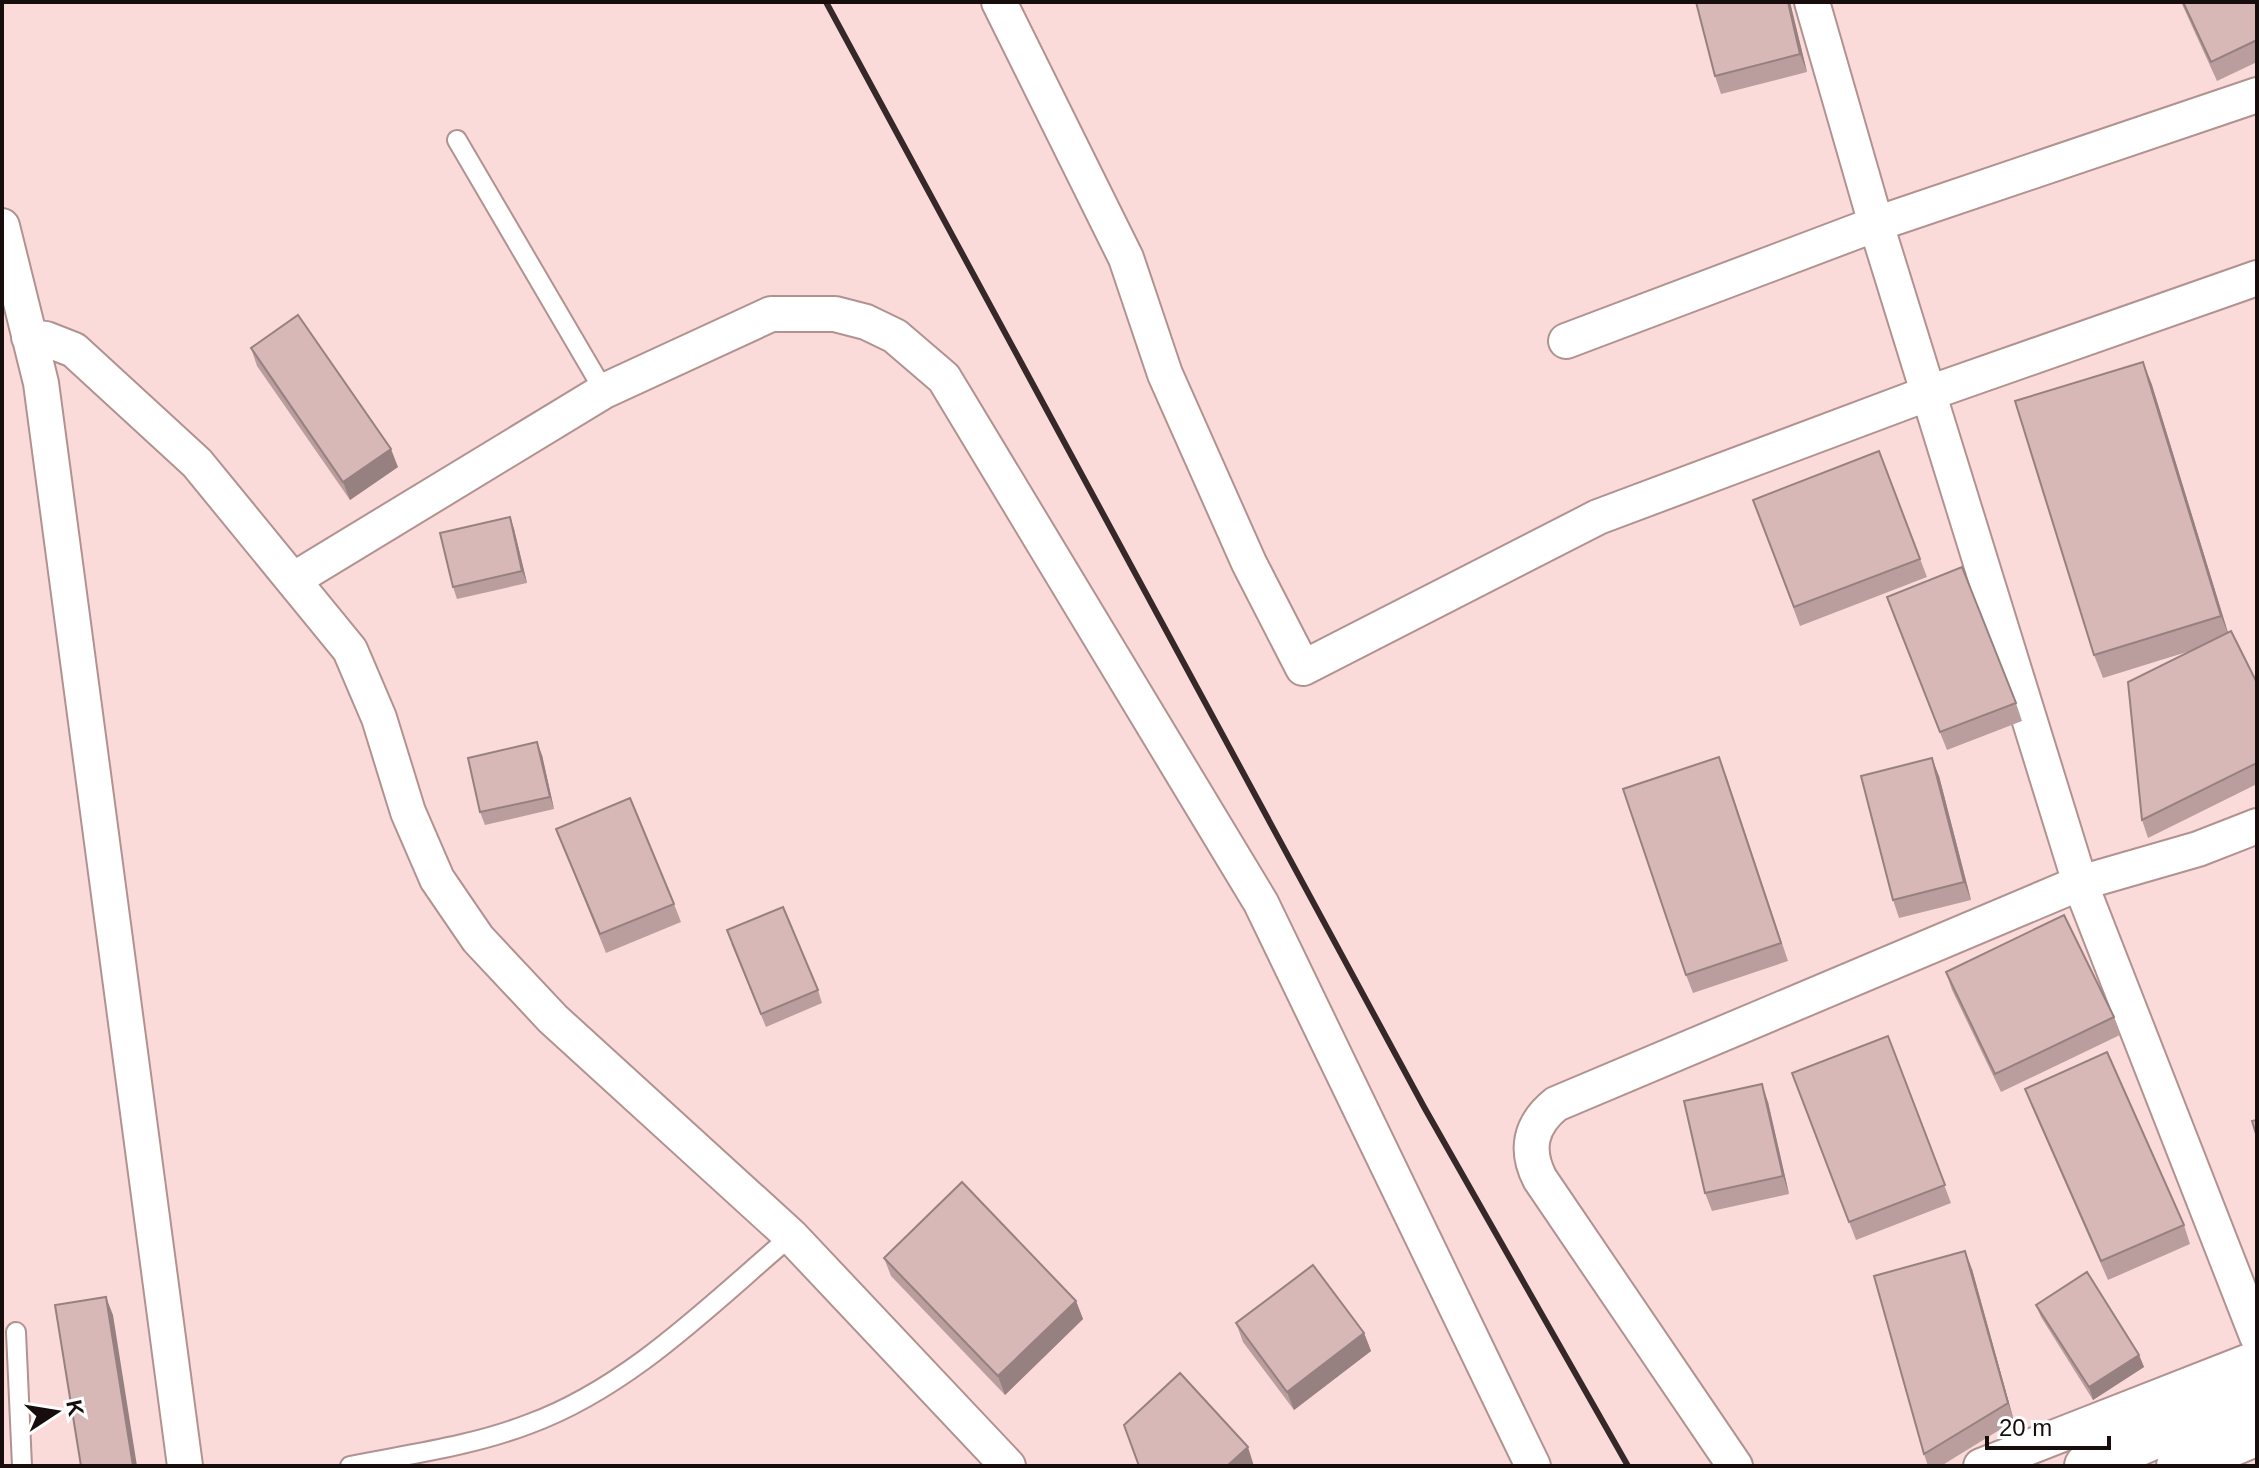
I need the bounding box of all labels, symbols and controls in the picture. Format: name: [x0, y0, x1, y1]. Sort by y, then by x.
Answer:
north arrow: [16, 1372, 96, 1452]
text: K: [61, 1398, 89, 1418]
scale bar: [1987, 1400, 2109, 1450]
text: 20 m: [1999, 1414, 2052, 1441]

